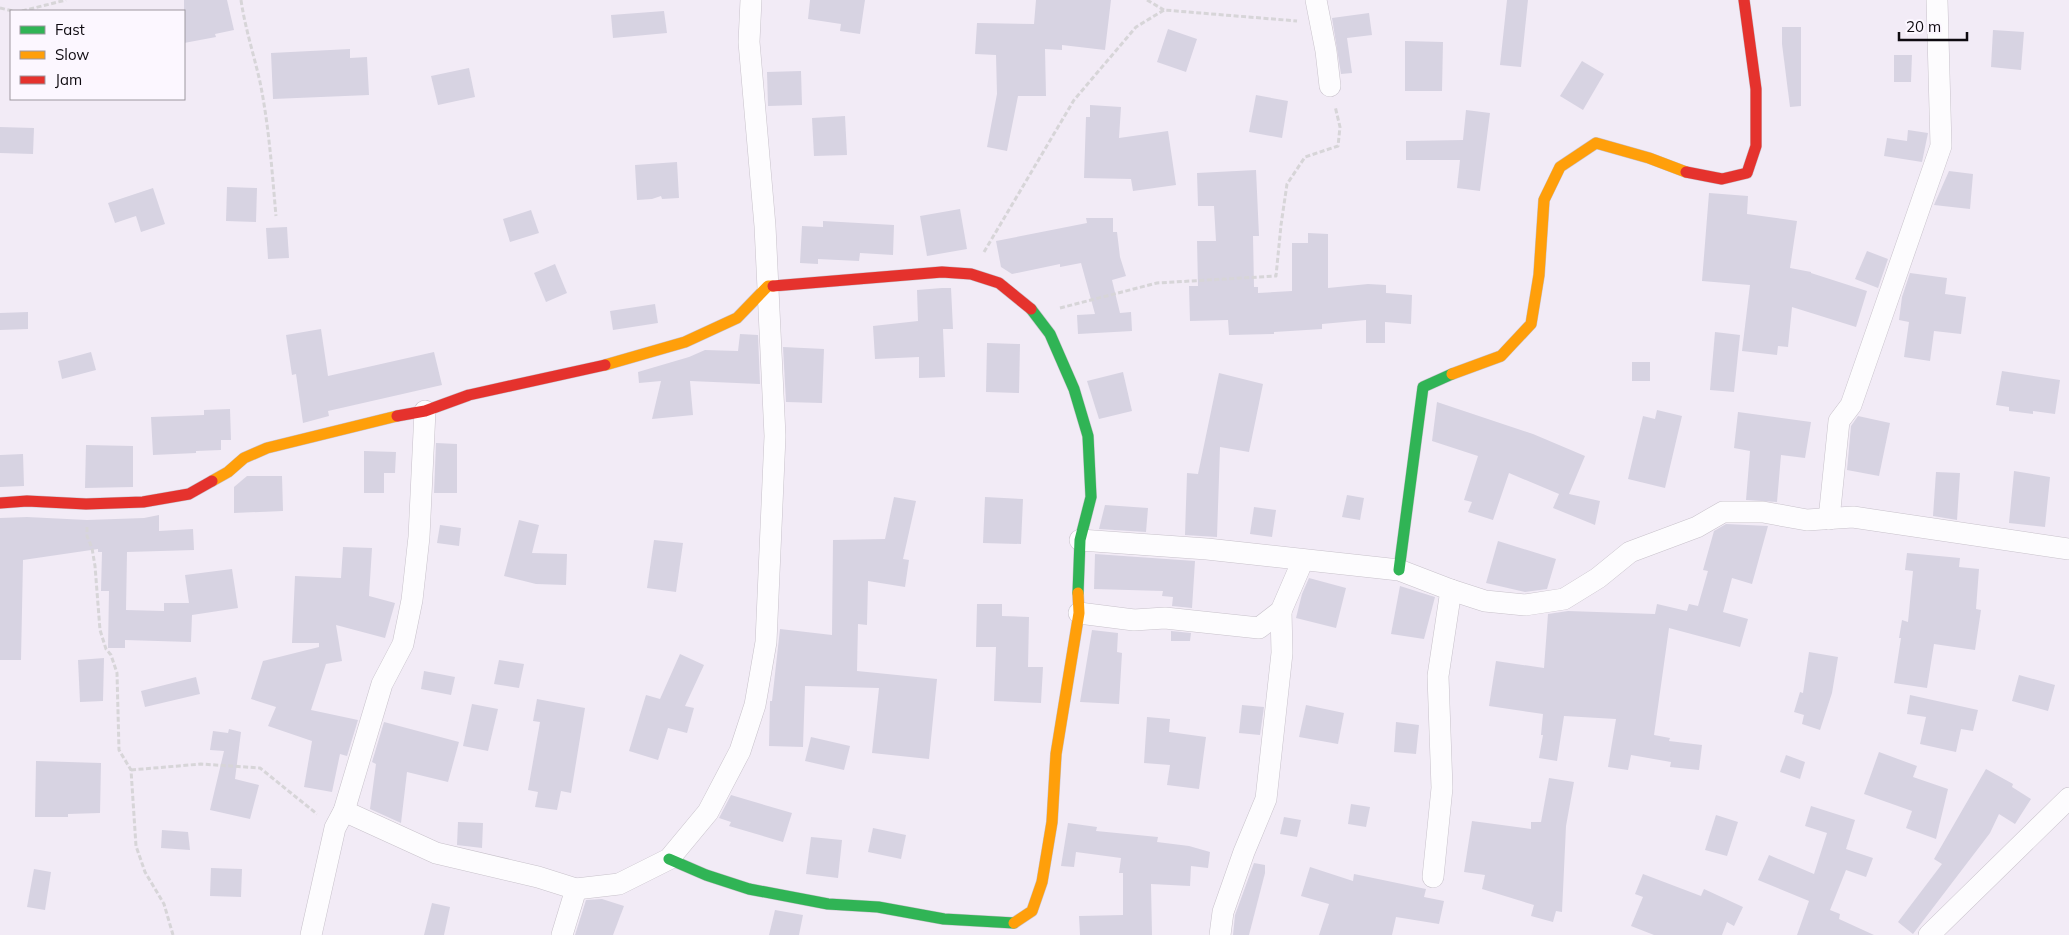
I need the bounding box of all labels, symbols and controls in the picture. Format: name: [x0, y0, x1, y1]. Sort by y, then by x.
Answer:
legend: [10, 10, 185, 100]
scale bar: [1899, 10, 1966, 42]
text: 20 m: [1906, 17, 1941, 36]
text: Fast: [55, 20, 85, 39]
text: Slow: [55, 45, 89, 64]
text: Jam: [55, 70, 82, 89]

